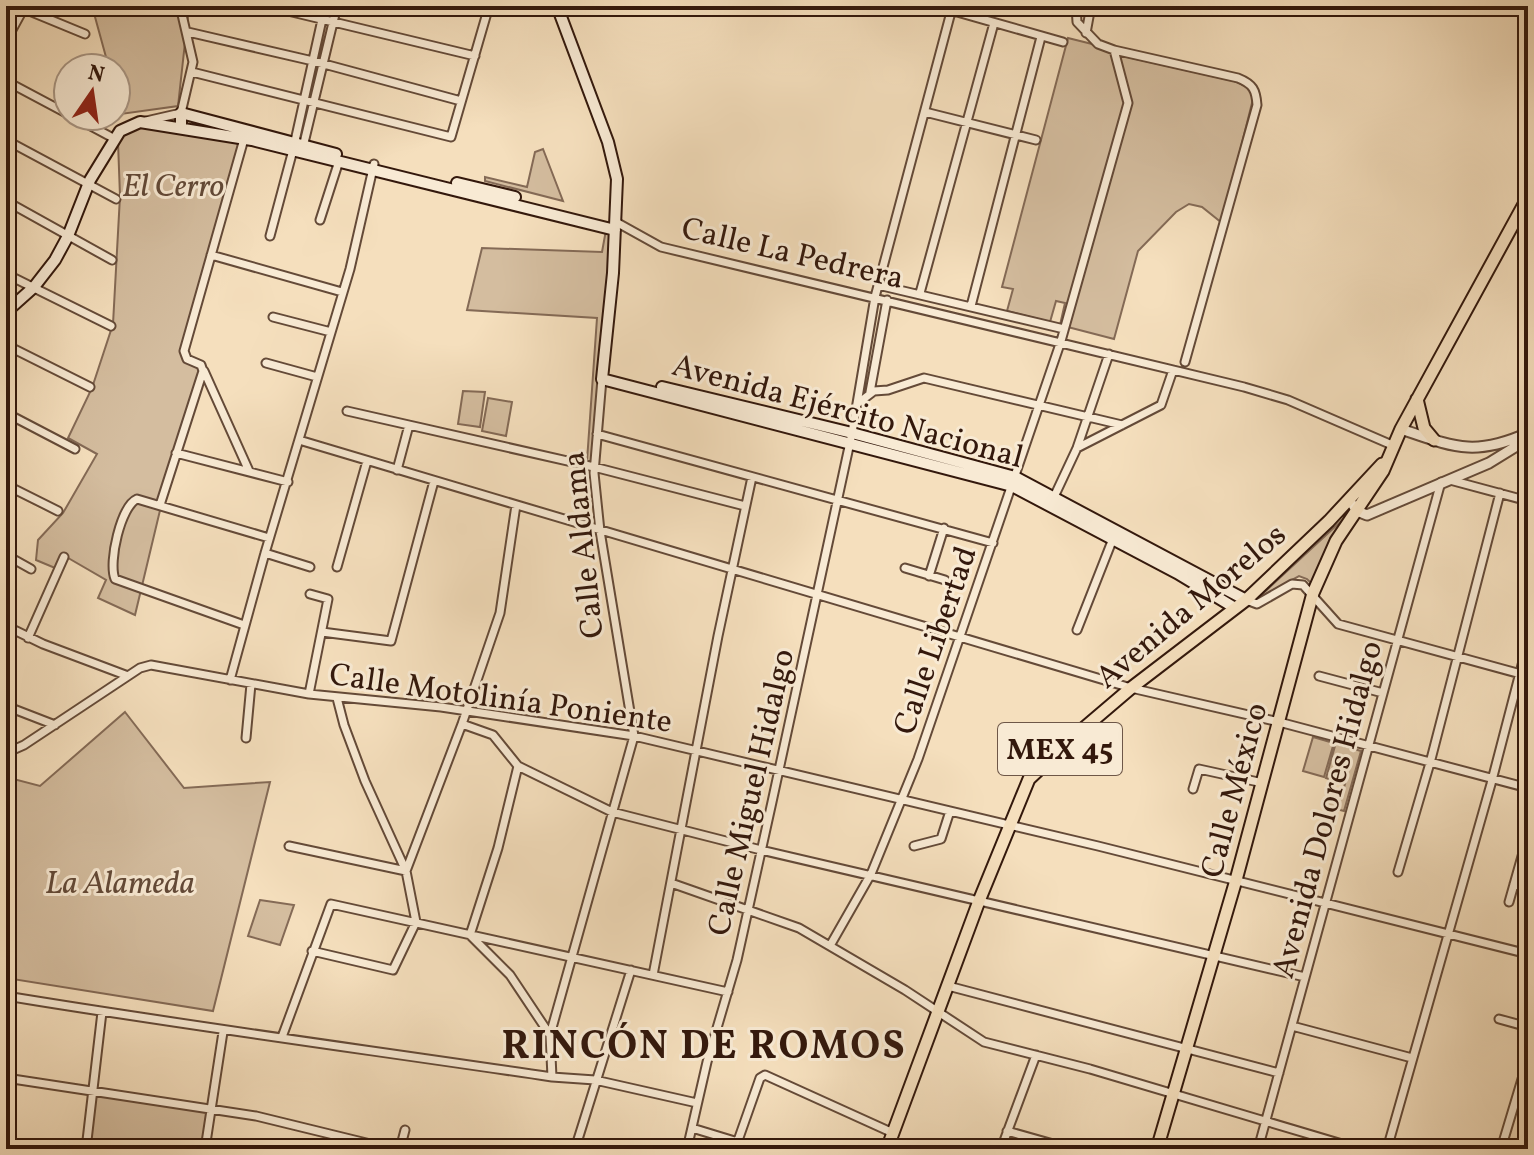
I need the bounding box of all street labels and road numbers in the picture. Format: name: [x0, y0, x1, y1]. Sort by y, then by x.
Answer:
street label: Calle La Pedrera: [677, 208, 908, 302]
street label: Avenida Ejército Nacional: [667, 345, 1028, 481]
street label: Calle Aldama: [553, 449, 617, 640]
street label: Avenida Morelos: [1087, 514, 1297, 700]
street label: Calle Libertad: [884, 541, 990, 741]
street label: Avenida Dolores Hidalgo: [1263, 636, 1395, 983]
street label: Calle Miguel Hidalgo: [699, 645, 807, 940]
street label: Calle Motolinía Poniente: [326, 654, 675, 746]
street label: Calle México: [1191, 698, 1280, 883]
road number: MEX 45: [998, 723, 1122, 775]

